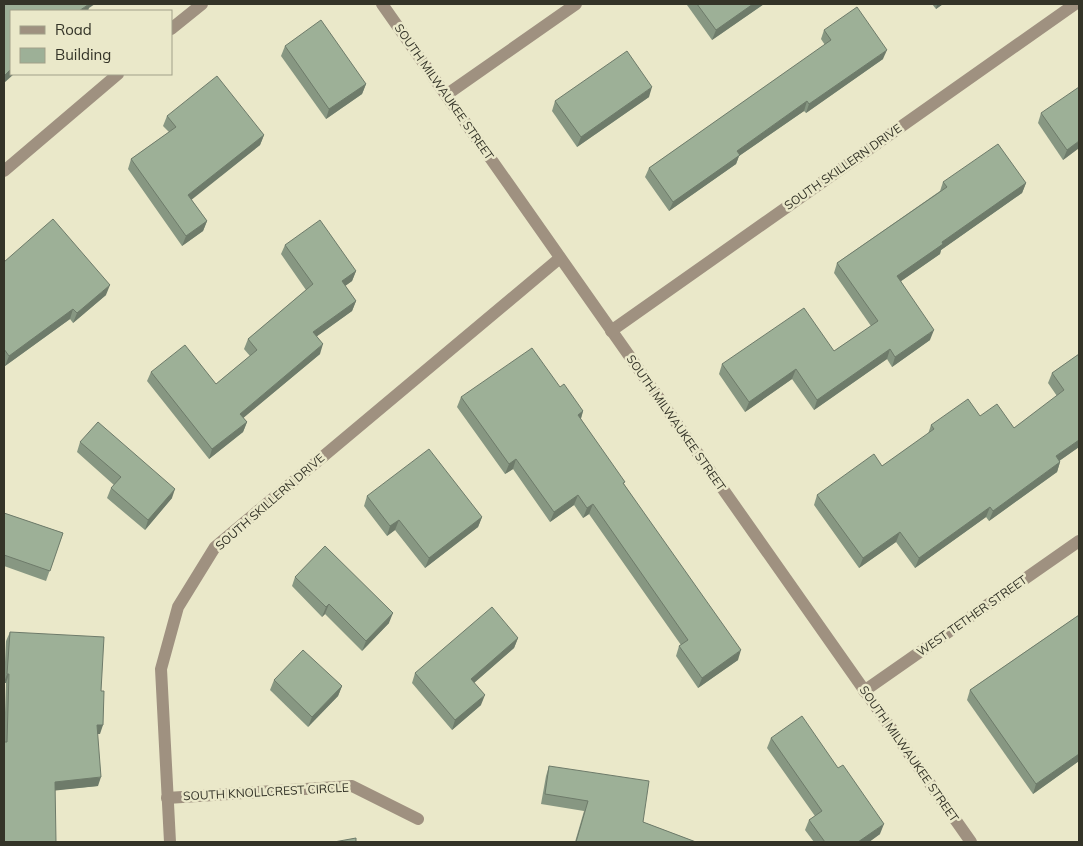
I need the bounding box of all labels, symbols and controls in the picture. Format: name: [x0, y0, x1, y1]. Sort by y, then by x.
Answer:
legend: [10, 10, 172, 75]
text: Road: [55, 20, 92, 39]
street label: SOUTH MILWAUKEE STREET: [392, 21, 498, 163]
text: Building: [55, 45, 111, 64]
street label: SOUTH SKILLERN DRIVE: [781, 120, 904, 213]
street label: SOUTH MILWAUKEE STREET: [624, 352, 730, 494]
street label: SOUTH SKILLERN DRIVE: [212, 450, 327, 553]
street label: WEST TETHER STREET: [914, 571, 1030, 659]
street label: SOUTH MILWAUKEE STREET: [857, 683, 963, 825]
street label: SOUTH KNOLLCREST CIRCLE: [183, 780, 349, 803]

